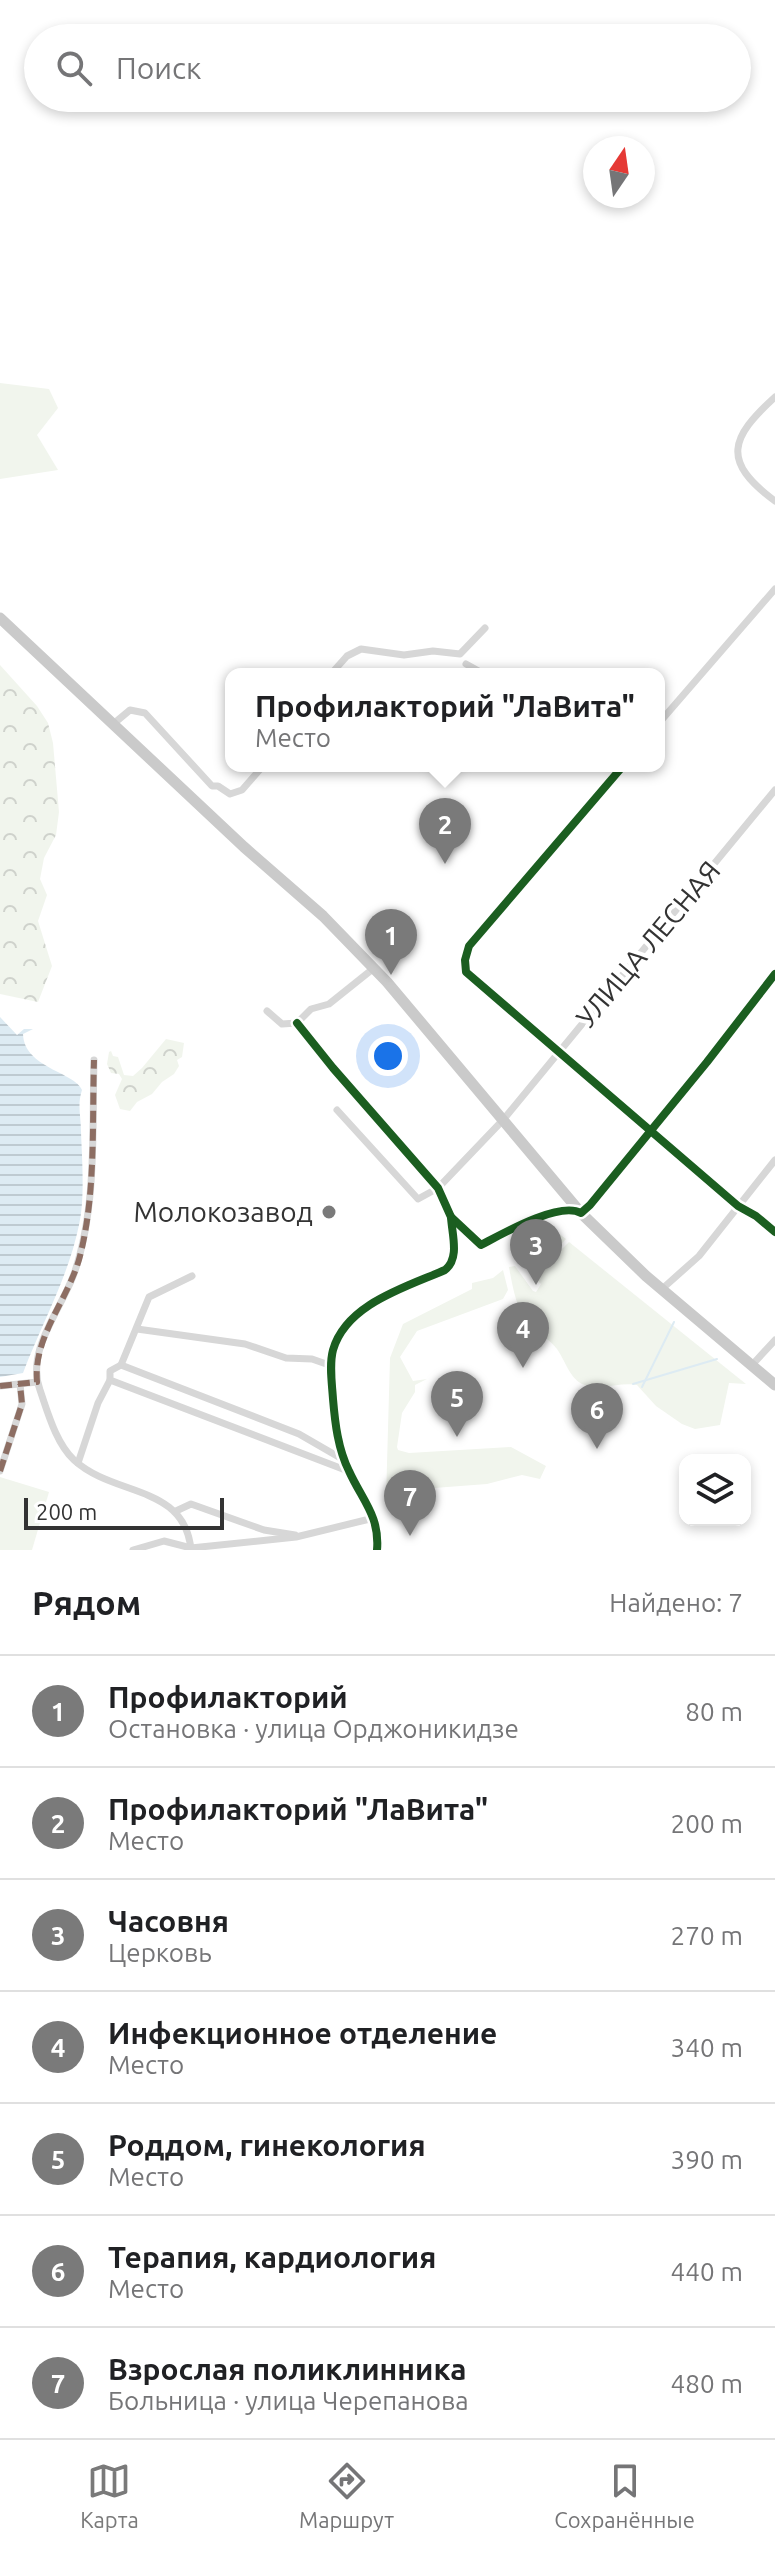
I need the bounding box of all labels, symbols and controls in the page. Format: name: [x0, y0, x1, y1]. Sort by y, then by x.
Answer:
search box: [24, 24, 751, 112]
icon: search: [52, 46, 96, 90]
text: Поиск: [116, 51, 201, 85]
north arrow: [583, 136, 655, 208]
popup: [225, 668, 665, 772]
text: Профилакторий "ЛаВита": [255, 689, 635, 723]
text: Место: [255, 723, 331, 752]
pin: 2: [419, 798, 471, 864]
street label: УЛИЦА ЛЕСНАЯ: [569, 855, 726, 1033]
pin: 1: [365, 909, 417, 975]
your location: [368, 1036, 408, 1076]
place label: Молокозавод: [133, 1196, 313, 1227]
marker: Молокозавод: [320, 1203, 338, 1221]
pin: 3: [510, 1219, 562, 1285]
pin: 4: [497, 1302, 549, 1368]
pin: 5: [431, 1371, 483, 1437]
pin: 6: [571, 1383, 623, 1449]
map controls: [679, 1454, 751, 1526]
button: layers: [679, 1454, 751, 1526]
pin: 7: [384, 1470, 436, 1536]
scale bar: [24, 1494, 224, 1530]
text: 200 m: [36, 1499, 97, 1524]
text: Рядом: [32, 1583, 141, 1621]
text: Найдено: 7: [609, 1588, 743, 1617]
text: Профилакторий: [108, 1680, 348, 1714]
text: 1: [51, 1697, 65, 1726]
text: 80 m: [685, 1697, 743, 1726]
text: Остановка · улица Орджоникидзе: [108, 1714, 519, 1743]
text: Профилакторий "ЛаВита": [108, 1792, 488, 1826]
text: 2: [51, 1809, 65, 1838]
text: 200 m: [671, 1809, 743, 1838]
text: Место: [108, 1826, 184, 1855]
text: Часовня: [108, 1904, 229, 1938]
text: 3: [51, 1921, 65, 1950]
text: 270 m: [671, 1921, 743, 1950]
text: Церковь: [108, 1938, 212, 1967]
text: Инфекционное отделение: [108, 2016, 497, 2050]
text: 4: [51, 2033, 65, 2062]
text: 340 m: [671, 2033, 743, 2062]
text: Место: [108, 2050, 184, 2079]
text: Роддом, гинекология: [108, 2128, 426, 2162]
text: 5: [51, 2145, 65, 2174]
text: 390 m: [671, 2145, 743, 2174]
text: Место: [108, 2162, 184, 2191]
text: Терапия, кардиология: [108, 2240, 436, 2274]
text: 6: [51, 2257, 65, 2286]
text: 440 m: [671, 2257, 743, 2286]
text: Место: [108, 2274, 184, 2303]
text: Взрослая поликлинника: [108, 2352, 467, 2386]
text: 7: [51, 2369, 65, 2398]
text: 480 m: [671, 2369, 743, 2398]
text: Больница · улица Черепанова: [108, 2386, 469, 2415]
tab: Карта: [80, 2459, 139, 2532]
tab: Маршрут: [299, 2459, 394, 2532]
tab: Сохранённые: [554, 2459, 695, 2532]

